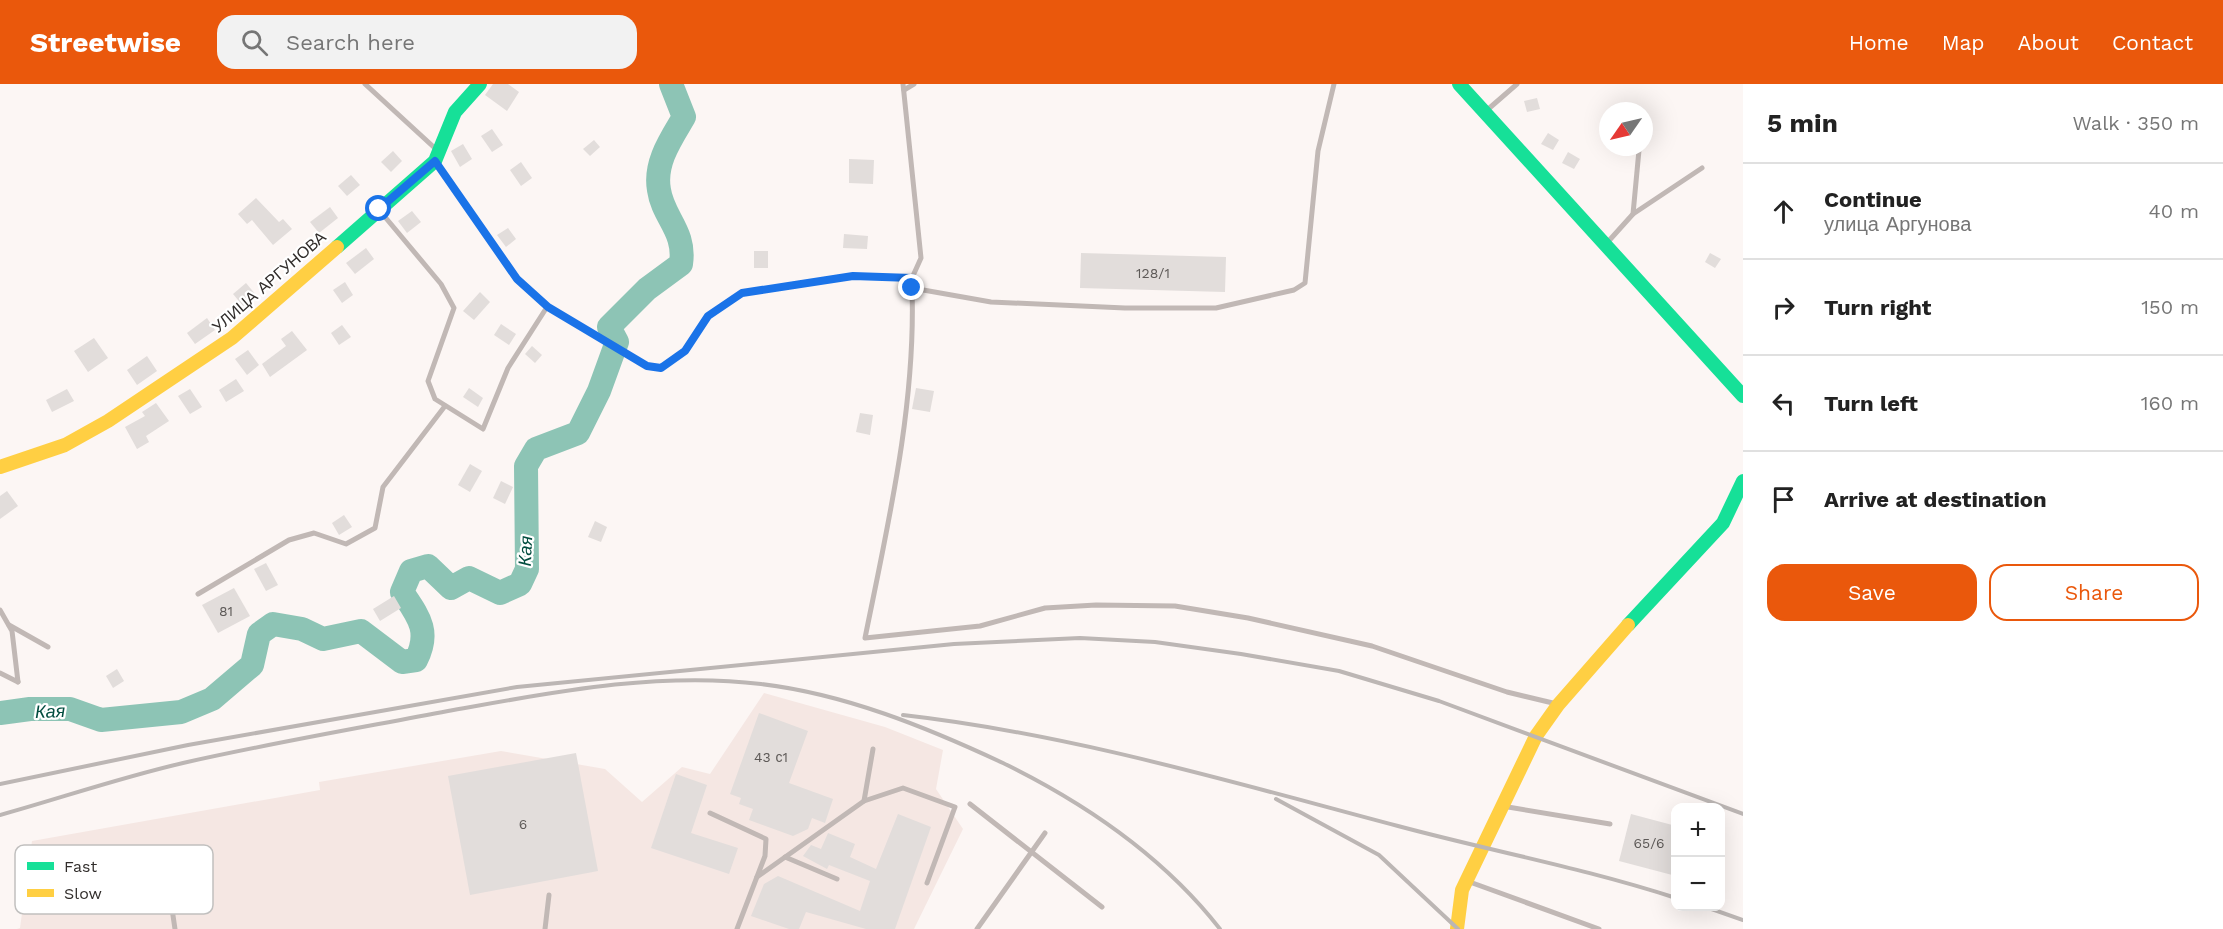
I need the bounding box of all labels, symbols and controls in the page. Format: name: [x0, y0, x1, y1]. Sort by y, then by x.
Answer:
search box: [217, 15, 637, 69]
text: Streetwise: [30, 26, 181, 59]
icon: search: [238, 26, 271, 59]
text: Search here: [286, 30, 415, 55]
text: Home: [1849, 30, 1909, 55]
text: Map: [1942, 30, 1985, 55]
text: About: [2018, 30, 2079, 55]
text: Contact: [2112, 30, 2193, 55]
north arrow: [1599, 102, 1653, 156]
text: 5 min: [1767, 108, 1838, 138]
text: Walk · 350 m: [2072, 111, 2199, 135]
text: Continue: [1824, 187, 1922, 212]
route start: [365, 195, 391, 221]
icon: ahead: [1767, 195, 1800, 228]
text: 40 m: [2148, 199, 2199, 223]
text: улица Аргунова: [1824, 212, 1971, 236]
street label: УЛИЦА АРГУНОВА: [208, 227, 330, 337]
house number: 128/1: [1136, 265, 1170, 281]
route end: [898, 274, 924, 300]
icon: right: [1767, 291, 1800, 324]
text: Turn right: [1824, 295, 1931, 320]
text: 150 m: [2141, 295, 2199, 319]
icon: left: [1767, 387, 1800, 420]
text: Turn left: [1824, 391, 1918, 416]
text: 160 m: [2141, 391, 2199, 415]
icon: arrive: [1767, 483, 1800, 516]
text: Arrive at destination: [1824, 487, 2047, 512]
water label: Кая: [514, 535, 536, 567]
button: Save: [1767, 564, 1977, 621]
button: Share: [1989, 564, 2199, 621]
house number: 81: [219, 603, 233, 619]
water label: Кая: [35, 700, 66, 722]
house number: 43 с1: [754, 749, 788, 765]
map controls: [1671, 803, 1725, 911]
button: +: [1671, 803, 1725, 857]
house number: 6: [519, 816, 527, 832]
house number: 65/6: [1633, 835, 1665, 851]
legend: [15, 845, 213, 914]
text: Fast: [64, 857, 97, 876]
button: −: [1671, 857, 1725, 911]
text: Slow: [64, 884, 102, 903]

